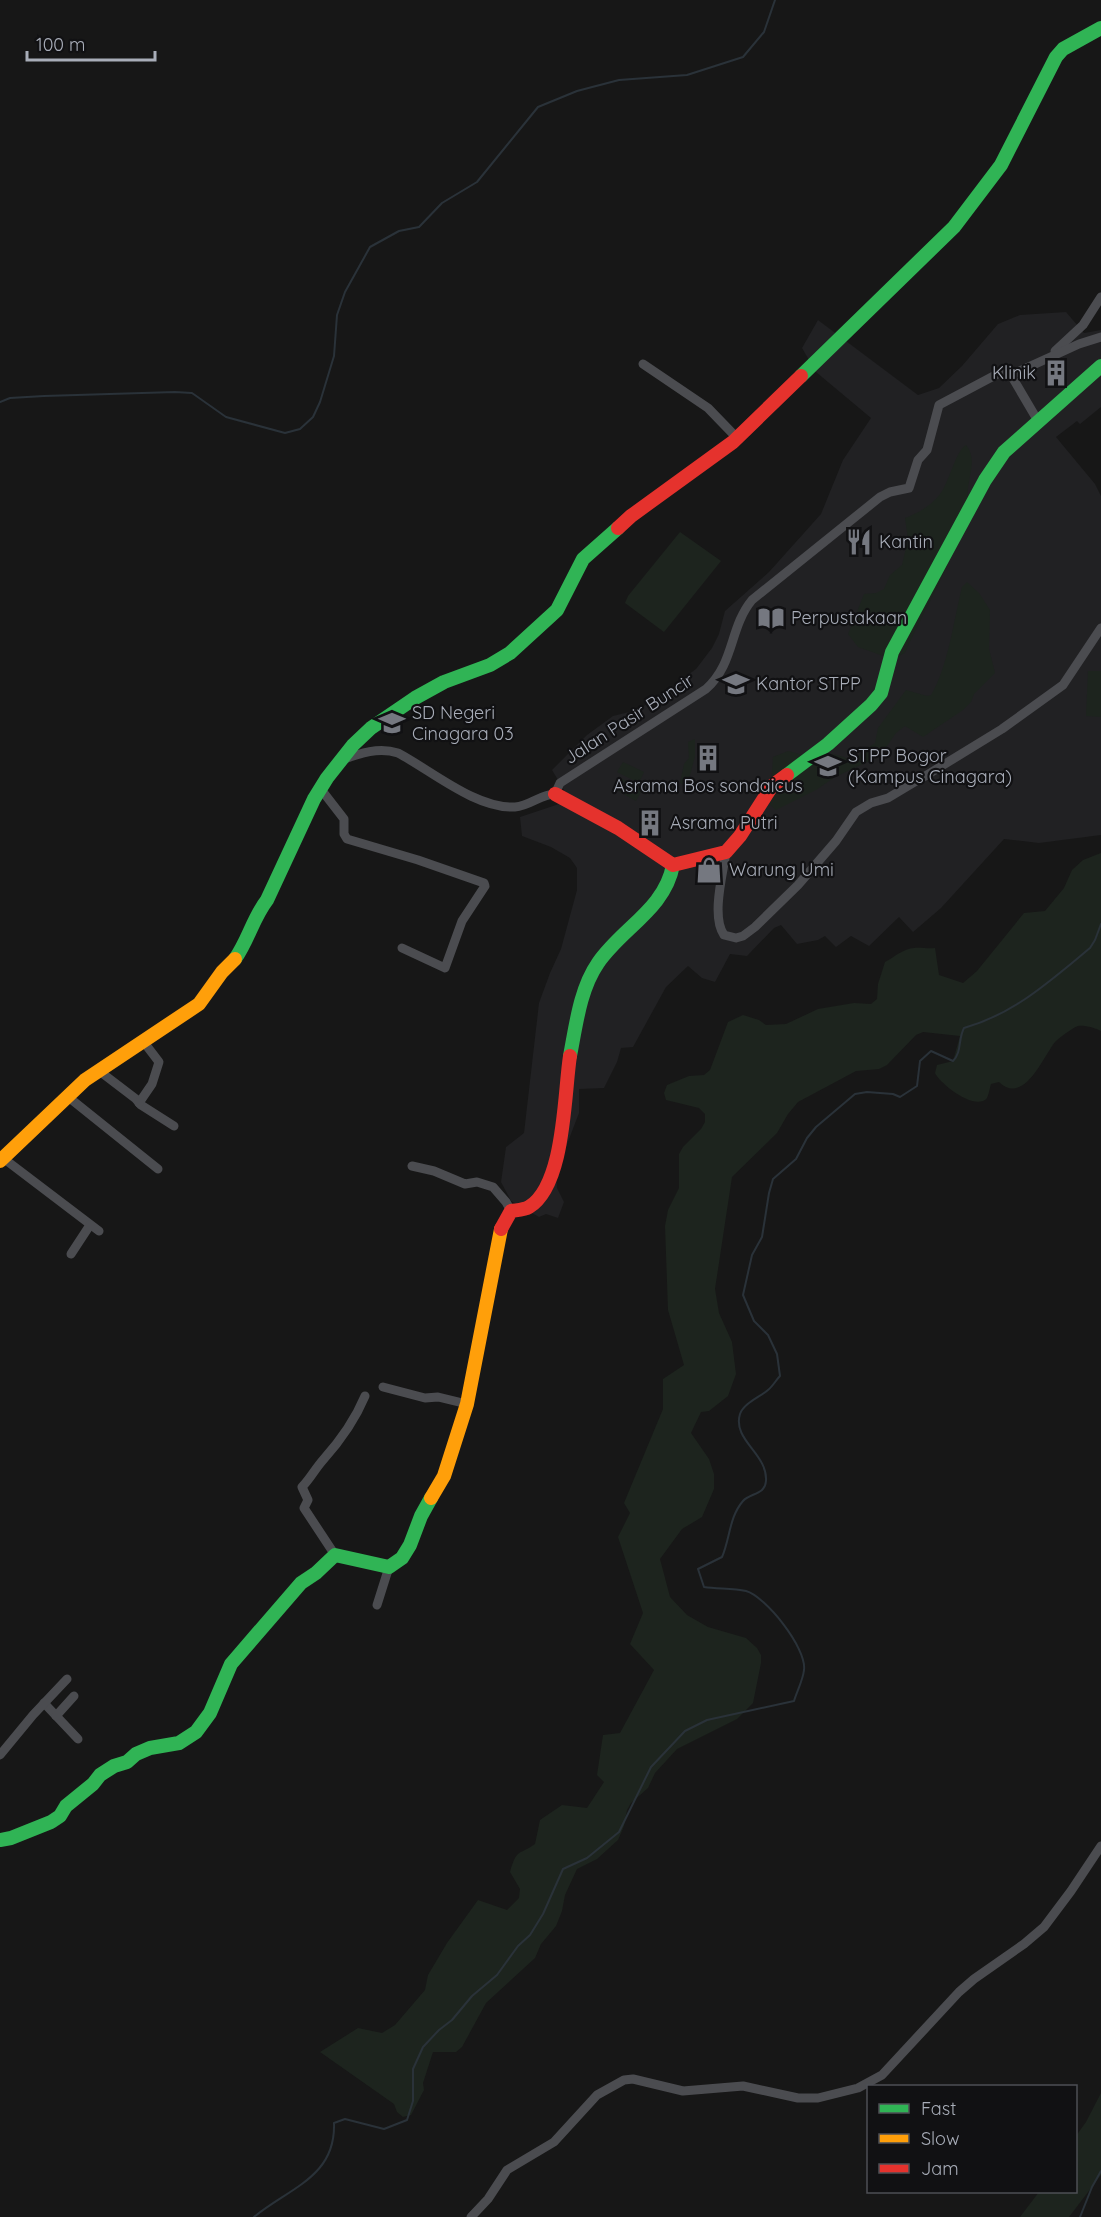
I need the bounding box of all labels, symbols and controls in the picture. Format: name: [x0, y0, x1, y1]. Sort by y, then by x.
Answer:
scale bar: [27, 24, 154, 62]
text: 100 m: [36, 33, 85, 56]
building icon: Klinik: [1041, 358, 1071, 388]
place label: Klinik: [992, 361, 1036, 384]
restaurant icon: Kantin: [844, 527, 874, 557]
place label: Kantin: [879, 530, 933, 553]
library icon: Perpustakaan: [756, 603, 786, 633]
place label: Perpustakaan: [791, 606, 907, 629]
street label: Jalan Pasir Buncir: [560, 668, 698, 769]
school or university icon: Kantor STPP: [721, 669, 751, 699]
place label: Kantor STPP: [756, 672, 861, 695]
place label: SD Negeri Cinagara 03: [412, 701, 514, 745]
school or university icon: SD Negeri Cinagara 03: [377, 708, 407, 738]
building icon: Asrama Bos sondaicus: [693, 743, 723, 773]
place label: STPP Bogor (Kampus Cinagara): [848, 744, 1012, 788]
school or university icon: STPP Bogor (Kampus Cinagara): [813, 751, 843, 781]
place label: Asrama Bos sondaicus: [613, 774, 803, 797]
building icon: Asrama Putri: [635, 808, 665, 838]
place label: Asrama Putri: [670, 811, 778, 834]
shop icon: Warung Umi: [694, 855, 724, 885]
place label: Warung Umi: [729, 858, 834, 881]
legend: [867, 2085, 1077, 2193]
text: Fast: [921, 2097, 956, 2120]
text: Slow: [921, 2127, 959, 2150]
text: Jam: [921, 2157, 959, 2180]

